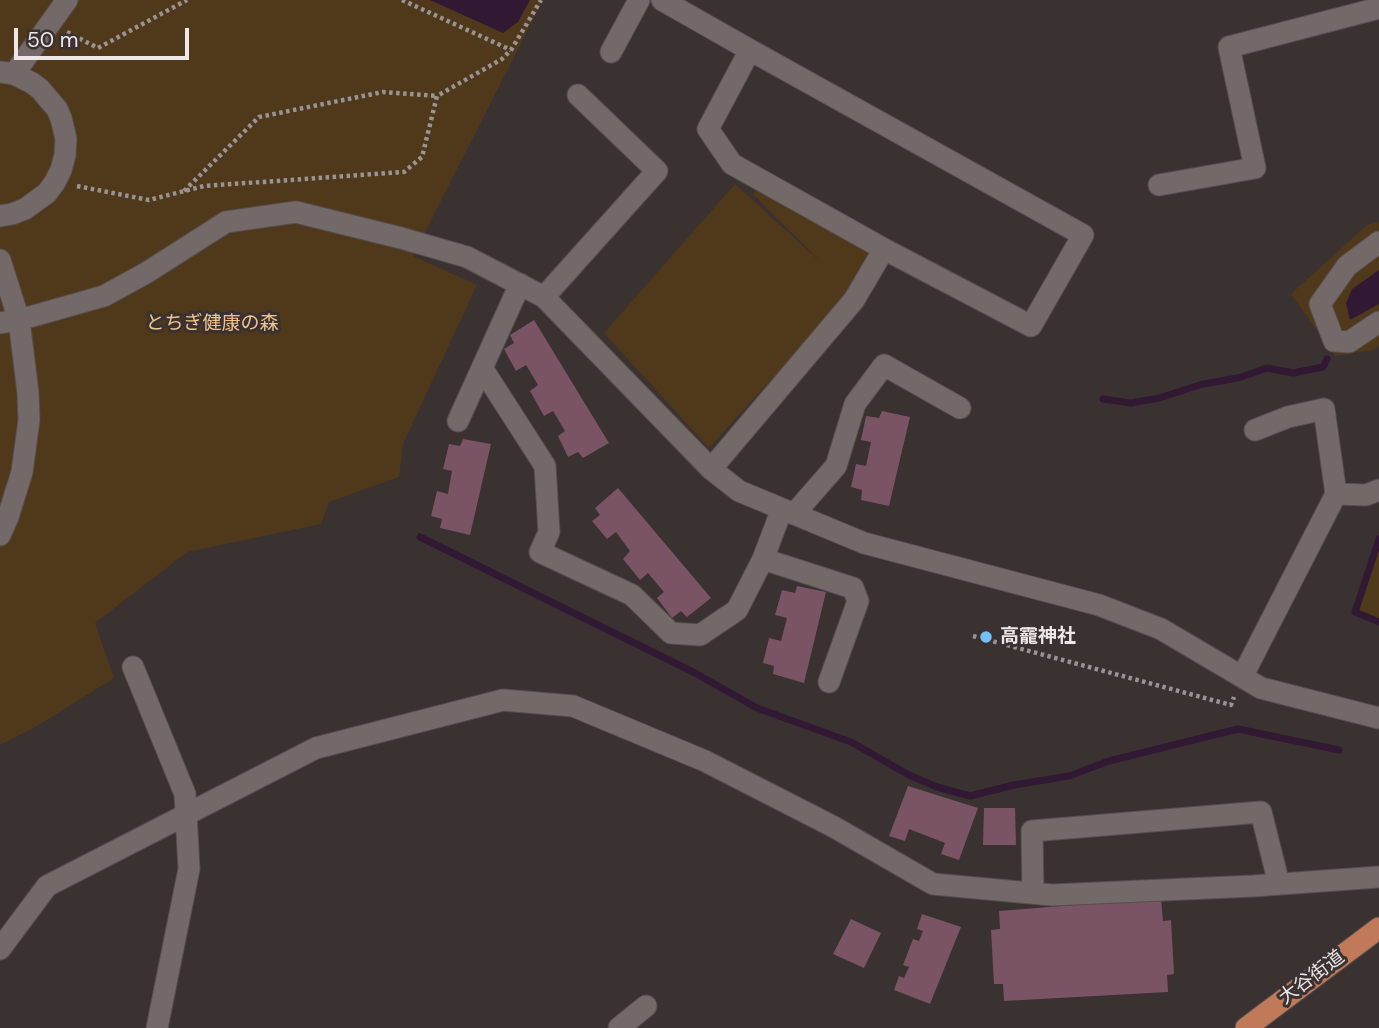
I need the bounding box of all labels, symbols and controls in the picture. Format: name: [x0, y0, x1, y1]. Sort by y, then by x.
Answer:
scale bar: [18, 14, 192, 58]
text: 50 m: [27, 26, 78, 54]
park label: とちぎ健康の森: [146, 313, 278, 335]
place label: 高靇神社: [1000, 626, 1076, 648]
marker: 高靇神社: [978, 629, 994, 645]
street label: 大谷街道: [1275, 946, 1349, 1010]

